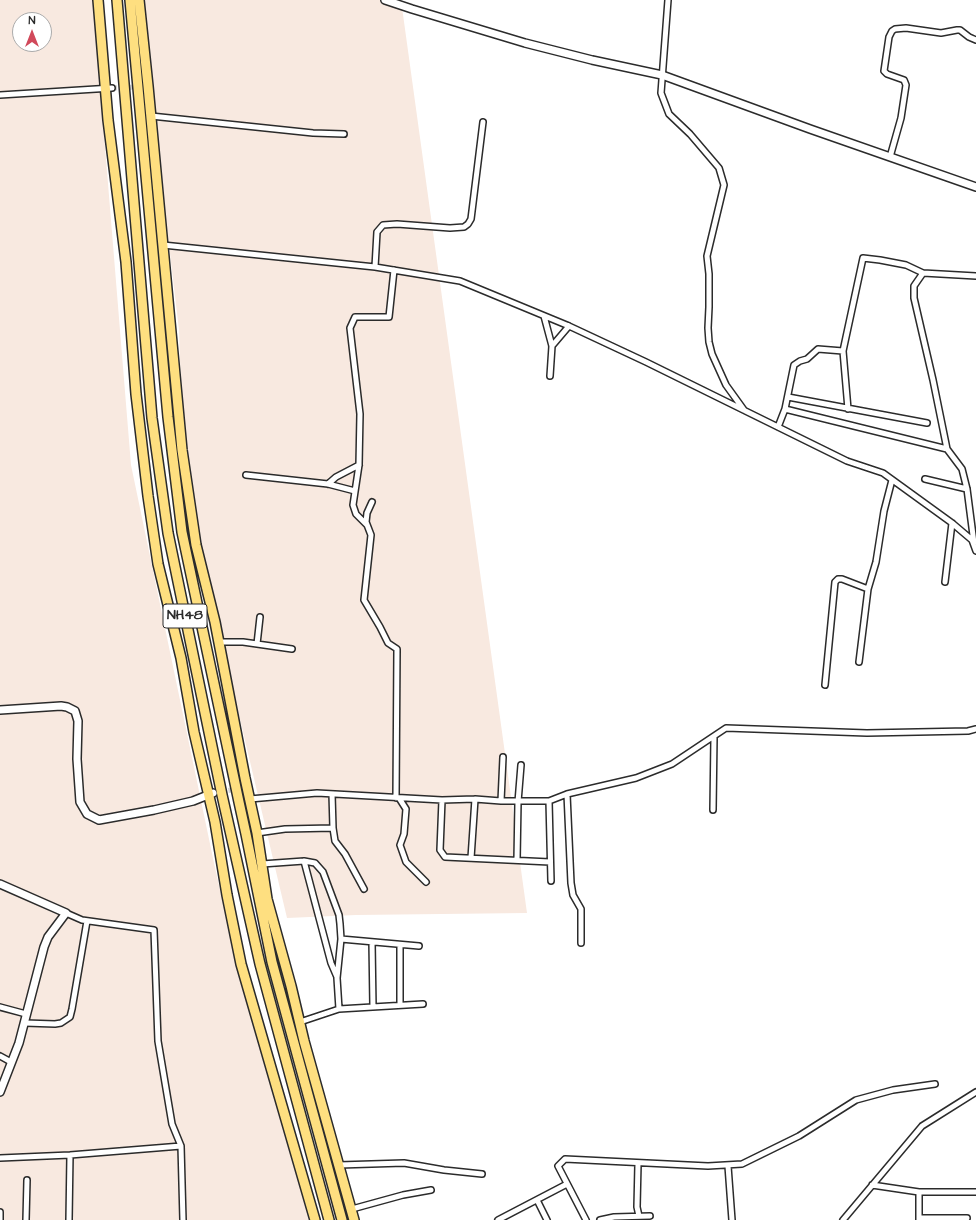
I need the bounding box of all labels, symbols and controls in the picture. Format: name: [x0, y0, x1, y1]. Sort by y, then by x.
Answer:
north arrow: [12, 12, 52, 52]
text: N: [29, 13, 35, 28]
road number: NH48: [163, 604, 207, 628]

